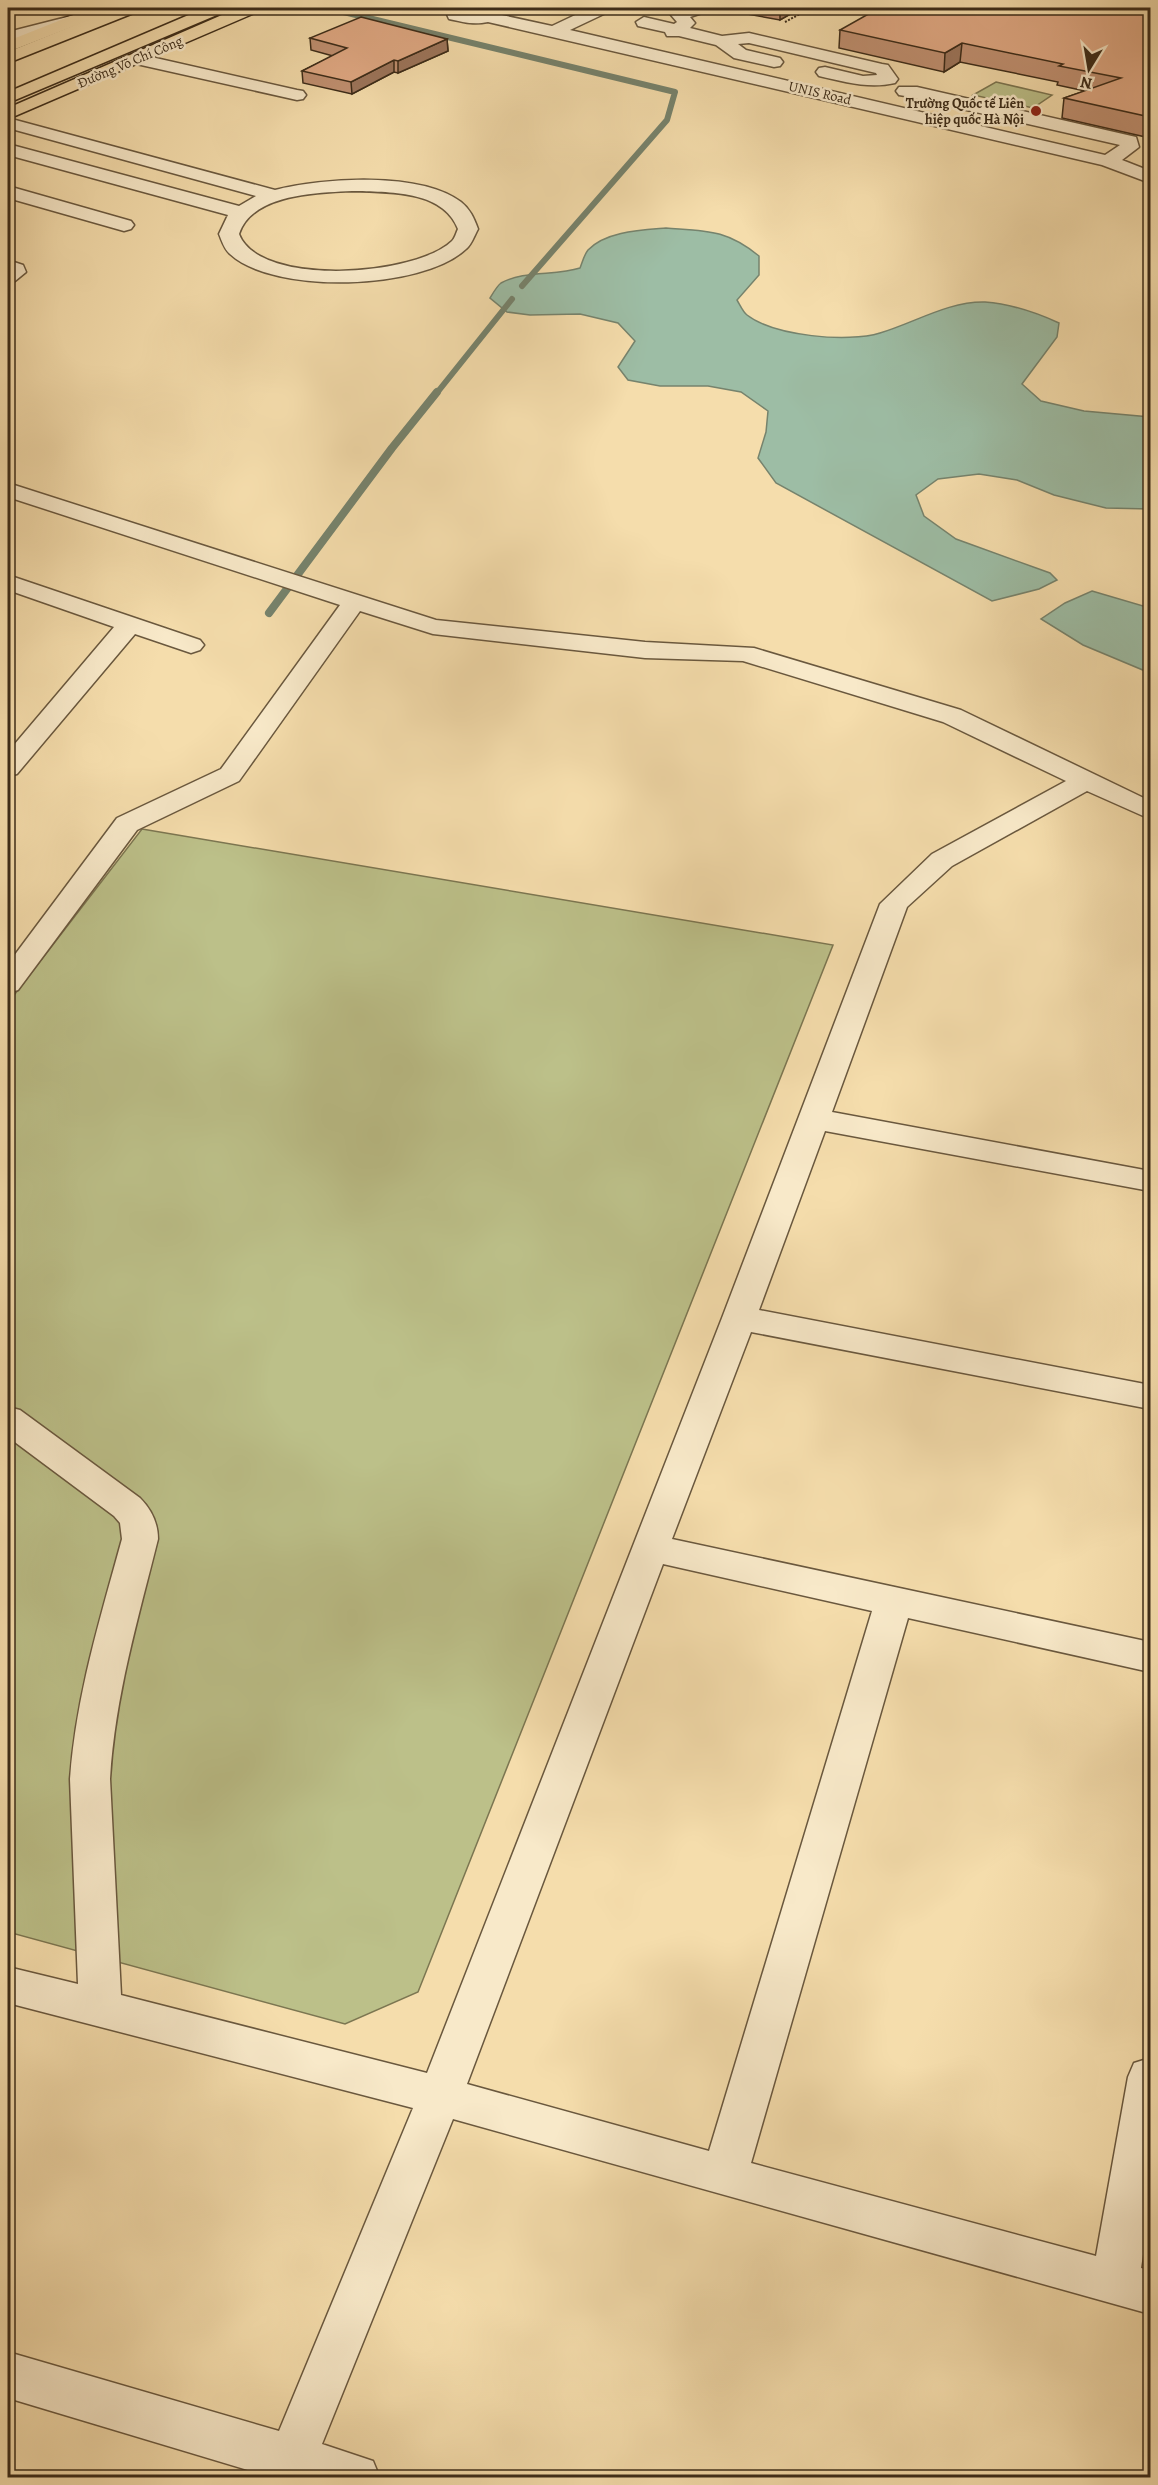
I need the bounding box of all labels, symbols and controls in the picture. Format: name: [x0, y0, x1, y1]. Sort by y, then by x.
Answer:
street label: Đường Võ Chí Công: [74, 31, 186, 93]
north arrow: [1059, 39, 1119, 99]
text: N: [1078, 71, 1094, 95]
street label: UNIS Road: [787, 77, 854, 110]
place label: Trường Quốc tế Liên hiệp quốc Hà Nội: [906, 94, 1024, 129]
marker: Trường Quốc tế Liên hiệp quốc Hà Nội: [1029, 104, 1043, 118]

